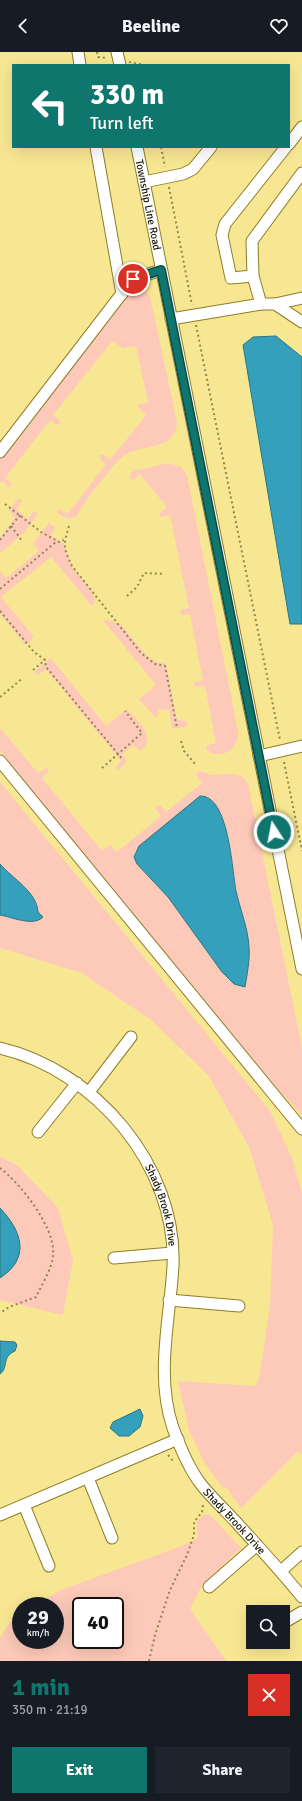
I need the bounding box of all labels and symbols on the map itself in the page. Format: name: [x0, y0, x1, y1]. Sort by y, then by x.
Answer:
street label: Township Line Road: [133, 158, 164, 252]
pin: [116, 262, 150, 296]
position arrow: [253, 811, 295, 853]
street label: Shady Brook Drive: [142, 1162, 179, 1247]
street label: Shady Brook Drive: [200, 1486, 268, 1557]
speed limit sign: 40: [72, 1597, 124, 1649]

